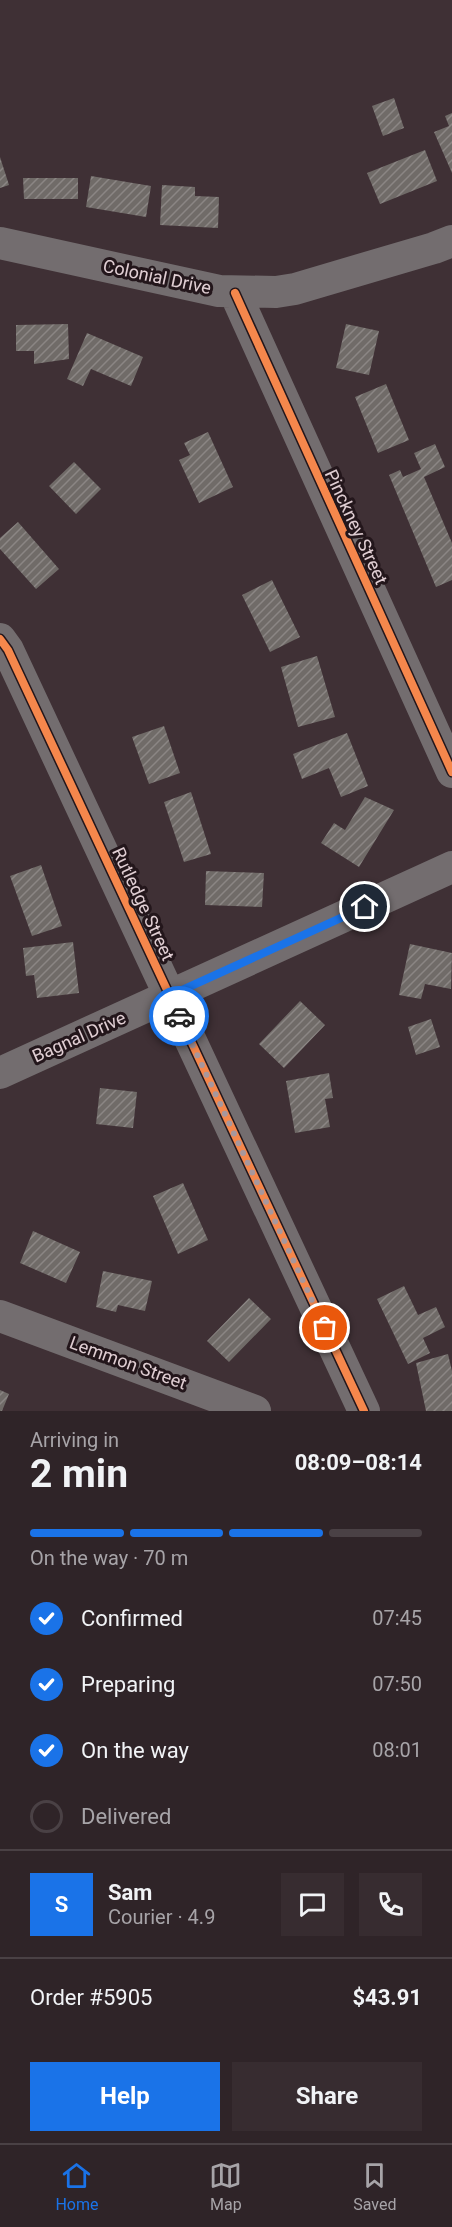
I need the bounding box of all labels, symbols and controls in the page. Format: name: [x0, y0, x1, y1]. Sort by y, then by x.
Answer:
street label: Colonial Drive: [101, 255, 213, 298]
street label: Pinckney Street: [321, 466, 392, 588]
street label: Rutledge Street: [108, 844, 179, 964]
pin: [339, 881, 390, 932]
icon: home: [348, 890, 381, 923]
courier: [149, 986, 209, 1046]
icon: car: [163, 1000, 196, 1033]
street label: Bagnal Drive: [29, 1007, 129, 1066]
pin: [299, 1302, 350, 1353]
icon: bag: [308, 1311, 341, 1344]
street label: Lemmon Street: [67, 1332, 190, 1393]
text: Arriving in: [30, 1428, 119, 1452]
text: 08:09–08:14: [295, 1450, 422, 1475]
text: 2 min: [30, 1451, 128, 1497]
text: On the way · 70 m: [30, 1546, 188, 1570]
icon: check: [30, 1602, 63, 1635]
text: Confirmed: [81, 1606, 183, 1631]
text: 07:45: [372, 1606, 422, 1630]
icon: check: [30, 1668, 63, 1701]
text: Preparing: [81, 1672, 175, 1697]
text: 07:50: [372, 1672, 422, 1696]
icon: check: [30, 1734, 63, 1767]
text: On the way: [81, 1738, 189, 1763]
text: 08:01: [372, 1738, 422, 1762]
text: Delivered: [81, 1804, 171, 1829]
button: chat: [281, 1873, 344, 1936]
button: phone: [359, 1873, 422, 1936]
text: Sam: [108, 1880, 152, 1905]
text: S: [55, 1892, 68, 1917]
text: Courier · 4.9: [108, 1905, 215, 1929]
text: Order #5905: [30, 1985, 152, 2010]
text: $43.91: [353, 1985, 422, 2010]
button: Help: [30, 2062, 220, 2131]
button: Share: [232, 2062, 422, 2131]
tab: Home: [55, 2159, 99, 2214]
tab: Map: [209, 2159, 242, 2214]
tab: Saved: [353, 2159, 397, 2214]

